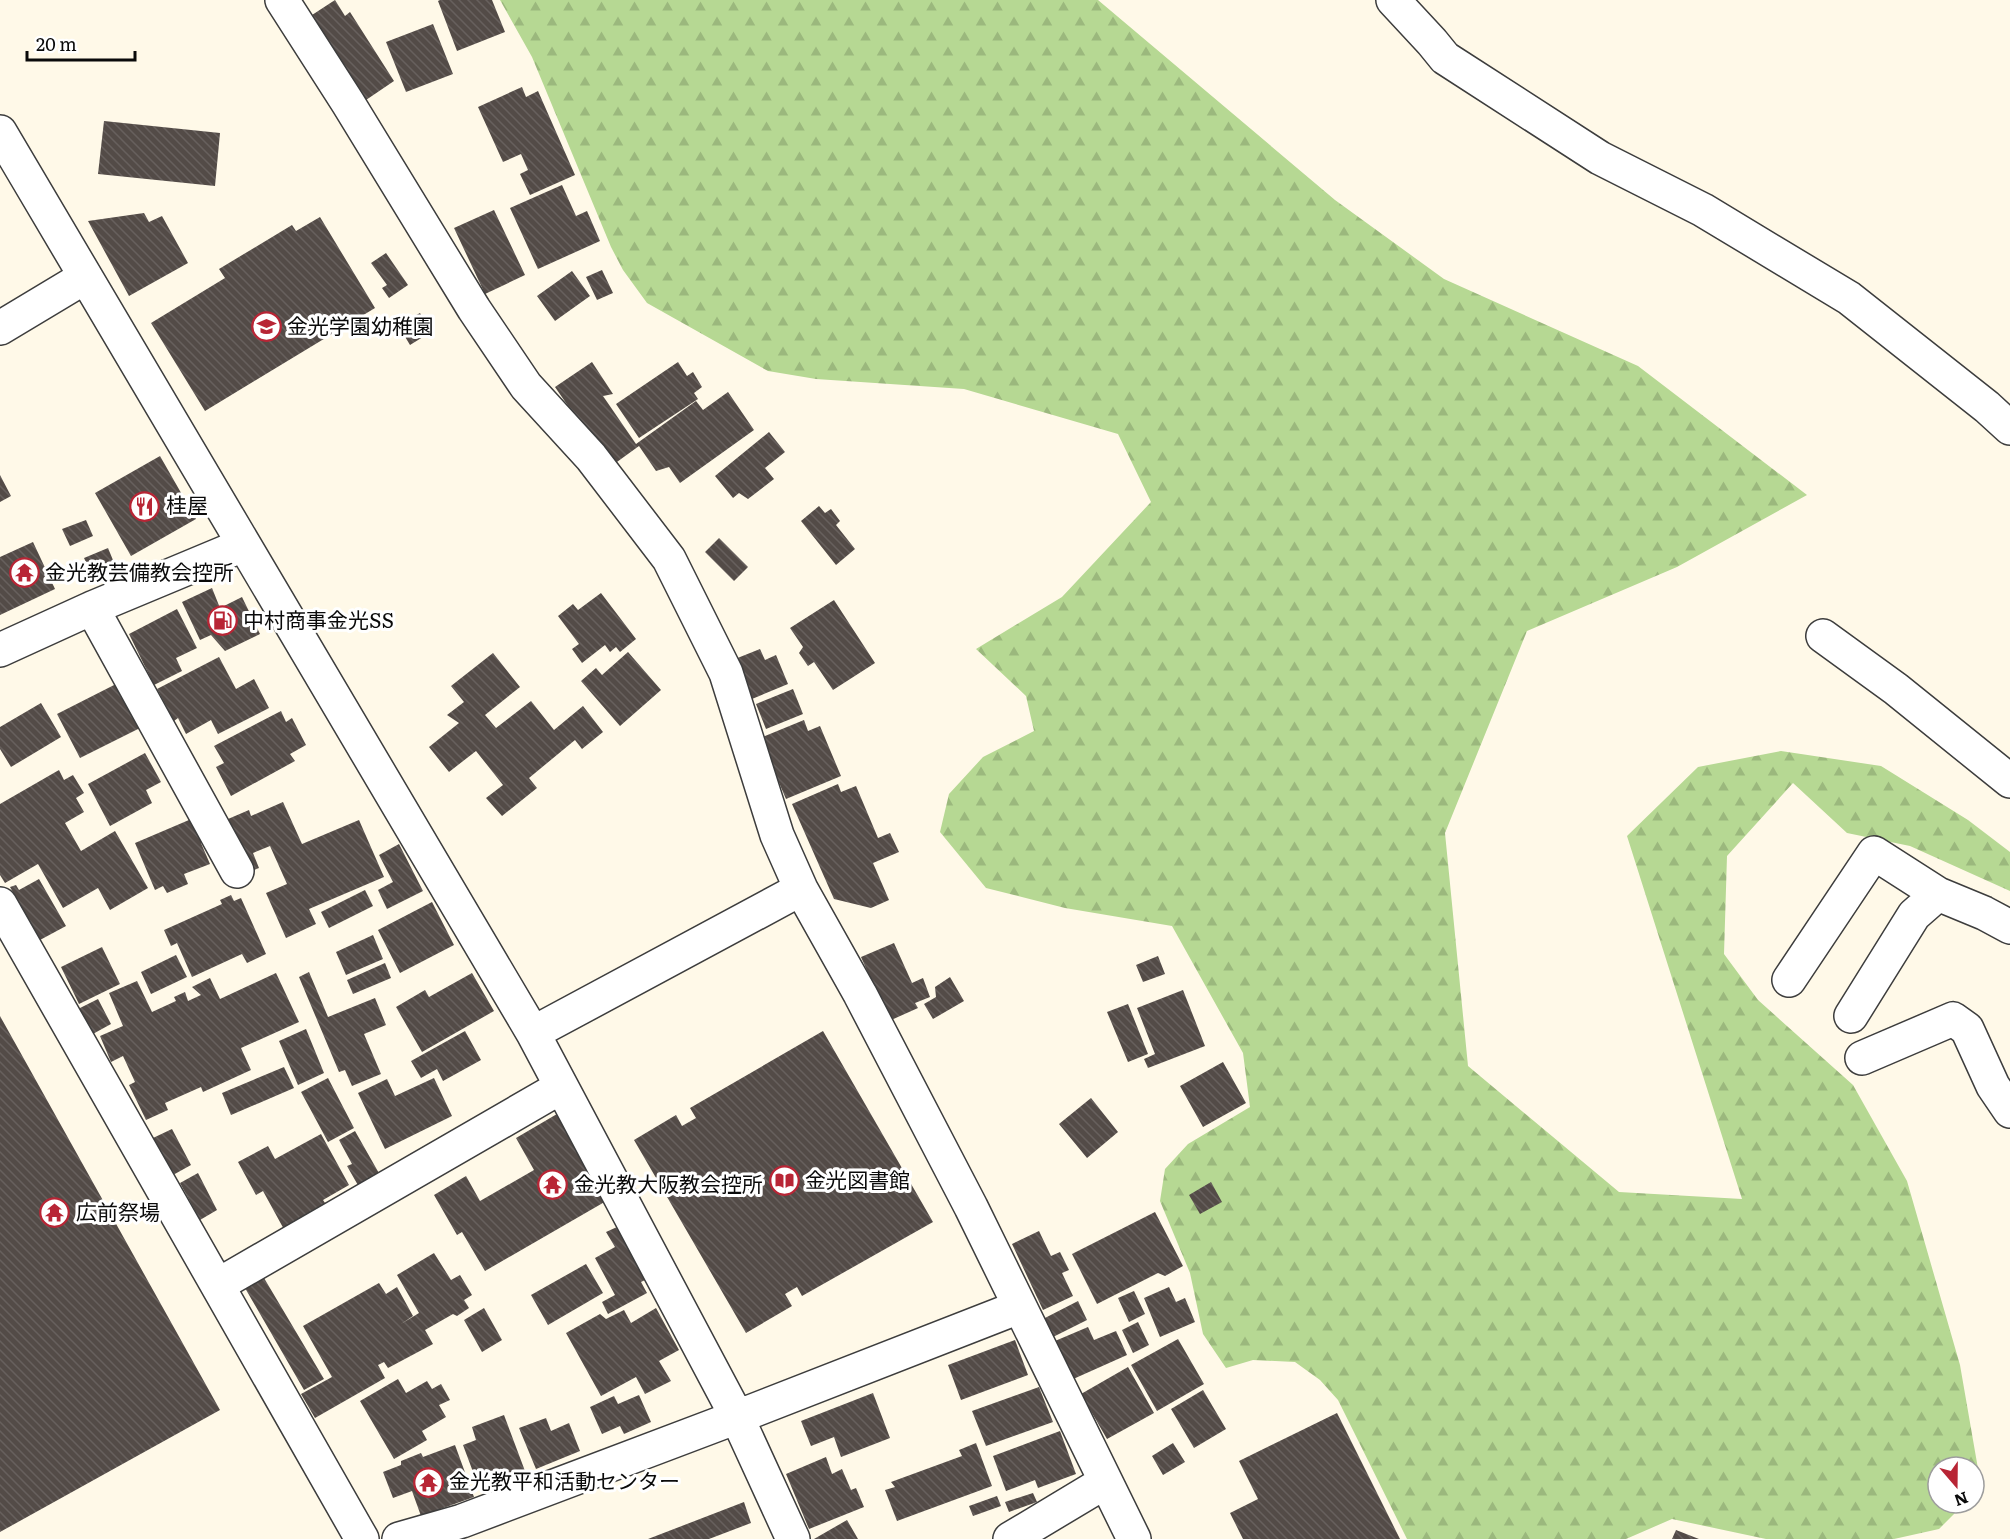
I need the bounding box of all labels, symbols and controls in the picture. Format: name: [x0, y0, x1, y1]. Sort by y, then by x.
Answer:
scale bar: [27, 24, 135, 62]
text: 20 m: [36, 30, 77, 57]
place label: 金光学園幼稚園: [287, 309, 434, 340]
school or university icon: 金光学園幼稚園: [250, 311, 282, 343]
place label: 桂屋: [166, 488, 208, 519]
restaurant icon: 桂屋: [129, 490, 161, 522]
place label: 金光教芸備教会控所: [45, 555, 234, 586]
temple icon: 金光教芸備教会控所: [8, 557, 40, 589]
place label: 中村商事金光SS: [243, 603, 394, 634]
fuel station icon: 中村商事金光SS: [206, 605, 238, 637]
place label: 金光図書館: [805, 1163, 910, 1194]
library icon: 金光図書館: [768, 1165, 800, 1197]
place label: 金光教大阪教会控所: [574, 1167, 763, 1198]
temple icon: 金光教大阪教会控所: [537, 1169, 569, 1201]
place label: 広前祭場: [76, 1195, 160, 1226]
temple icon: 広前祭場: [39, 1197, 71, 1229]
north arrow: [1926, 1455, 1986, 1515]
place label: 金光教平和活動センター: [449, 1464, 680, 1495]
temple icon: 金光教平和活動センター: [412, 1466, 444, 1498]
text: N: [1951, 1486, 1972, 1514]

